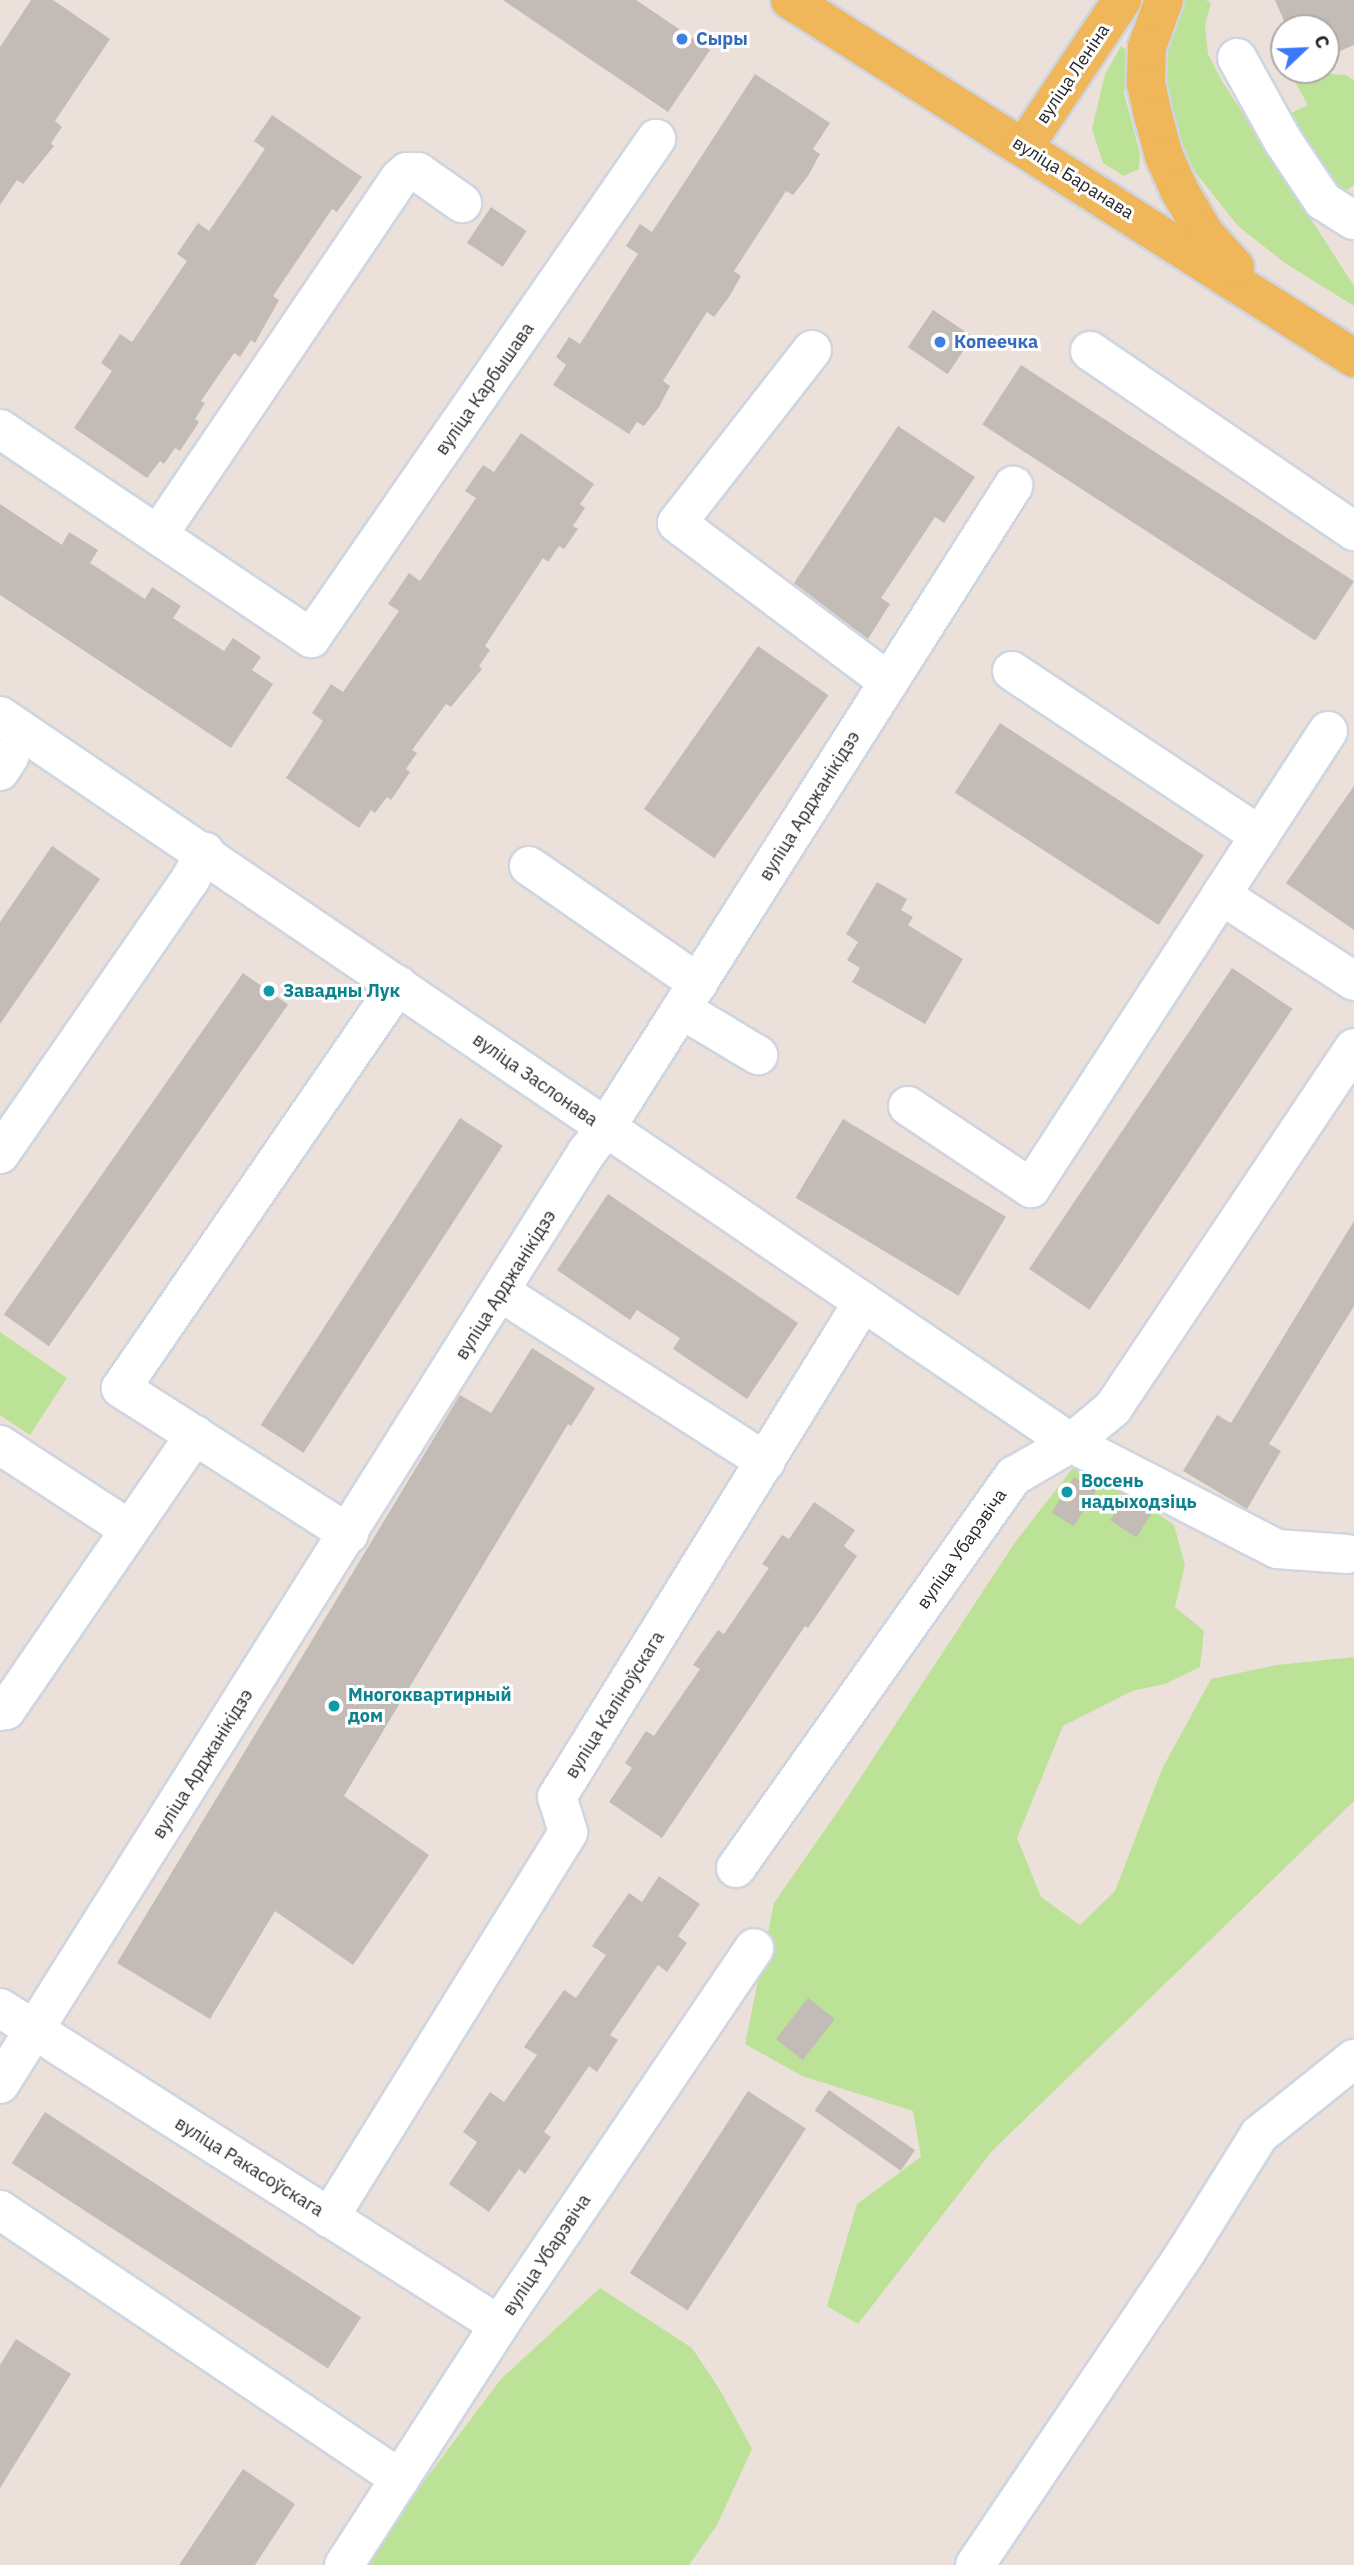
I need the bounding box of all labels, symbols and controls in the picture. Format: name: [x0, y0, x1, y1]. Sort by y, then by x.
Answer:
north arrow: [1270, 14, 1340, 84]
street label: вуліца Леніна: [1032, 20, 1114, 128]
place label: Сыры: [696, 28, 748, 50]
marker: Сыры: [674, 31, 690, 47]
text: С: [1309, 31, 1336, 52]
street label: вуліца Баранава: [1008, 132, 1138, 224]
street label: вуліца Карбышава: [431, 319, 539, 459]
place label: Копеечка: [954, 331, 1038, 353]
marker: Копеечка: [932, 334, 948, 350]
street label: вуліца Арджанікідзэ: [755, 727, 865, 885]
place label: Завадны Лук: [283, 980, 400, 1002]
marker: Завадны Лук: [261, 983, 277, 999]
street label: вуліца Заслонава: [468, 1029, 602, 1131]
street label: вуліца Арджанікідзэ: [451, 1206, 561, 1364]
place label: Восень надыходзіць: [1081, 1471, 1197, 1514]
marker: Восень надыходзіць: [1059, 1484, 1075, 1500]
street label: вуліца Убарэвіча: [913, 1485, 1011, 1613]
street label: вуліца Каліноўскага: [561, 1628, 669, 1782]
street label: вуліца Арджанікідзэ: [148, 1685, 258, 1843]
place label: Многоквартирный дом: [348, 1685, 511, 1728]
marker: Многоквартирный дом: [326, 1698, 342, 1714]
street label: вуліца Ракасоўскага: [171, 2113, 327, 2221]
street label: вуліца Убарэвіча: [498, 2190, 596, 2320]

